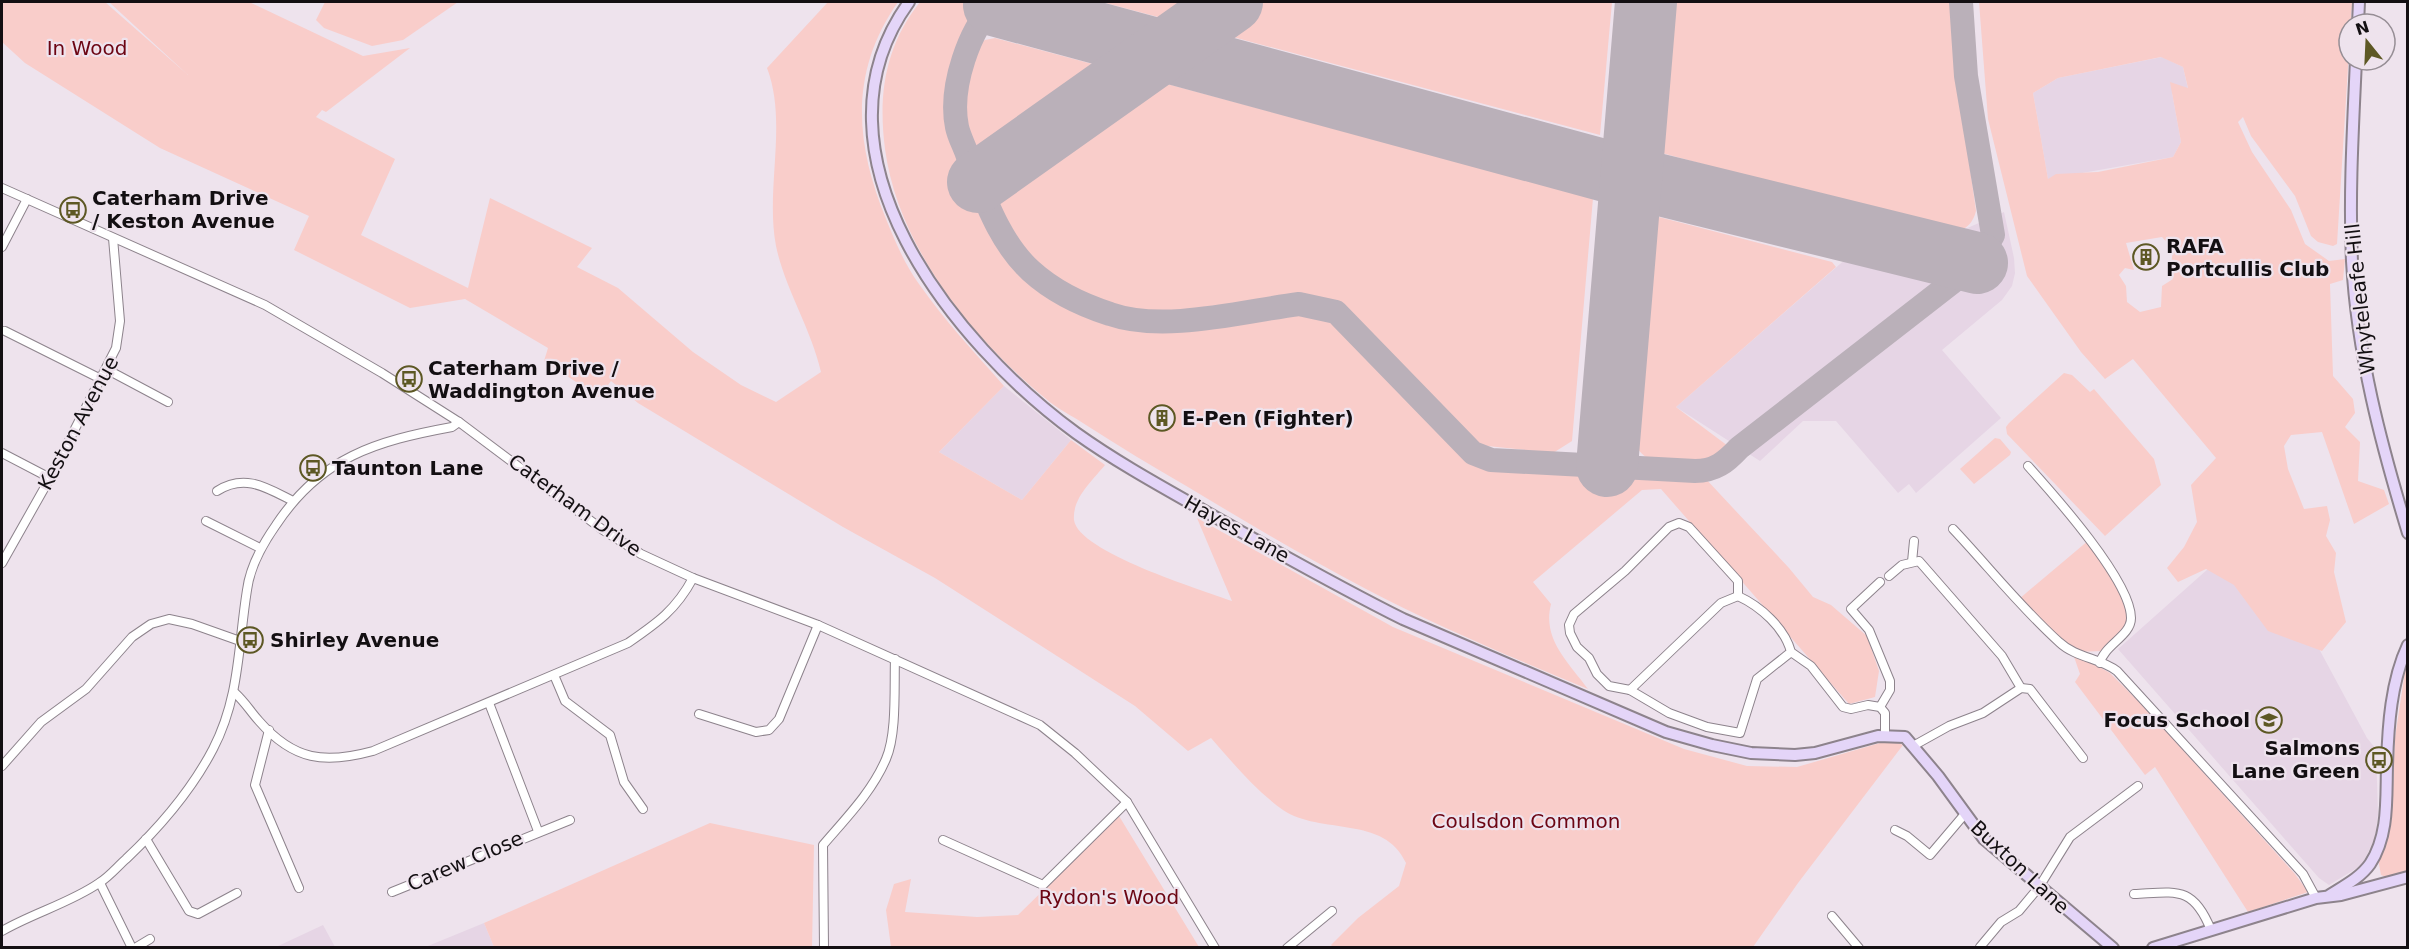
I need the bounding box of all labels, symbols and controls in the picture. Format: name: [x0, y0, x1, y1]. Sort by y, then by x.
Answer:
north arrow: [2337, 12, 2397, 72]
text: N: [2353, 17, 2372, 39]
park label: In Wood: [47, 36, 127, 60]
place label: Caterham Drive / Keston Avenue: [92, 186, 275, 233]
bus stop icon: Caterham Drive / Keston Avenue: [58, 195, 88, 225]
street label: Whyteleafe Hill: [2340, 222, 2380, 376]
place label: RAFA Portcullis Club: [2166, 234, 2329, 281]
building icon: RAFA Portcullis Club: [2131, 242, 2161, 272]
street label: Keston Avenue: [33, 352, 123, 494]
place label: Caterham Drive / Waddington Avenue: [428, 356, 655, 403]
bus stop icon: Caterham Drive / Waddington Avenue: [394, 364, 424, 394]
building icon: E-Pen (Fighter): [1147, 403, 1177, 433]
place label: E-Pen (Fighter): [1182, 406, 1354, 430]
street label: Caterham Drive: [504, 449, 646, 561]
bus stop icon: Taunton Lane: [298, 453, 328, 483]
place label: Taunton Lane: [332, 456, 484, 480]
street label: Hayes Lane: [1180, 490, 1294, 568]
bus stop icon: Shirley Avenue: [235, 625, 265, 655]
place label: Shirley Avenue: [270, 628, 439, 652]
school or university icon: Focus School: [2254, 705, 2284, 735]
place label: Focus School: [2104, 708, 2250, 732]
place label: Salmons Lane Green: [2231, 736, 2360, 783]
bus stop icon: Salmons Lane Green: [2364, 745, 2394, 775]
park label: Coulsdon Common: [1432, 809, 1620, 833]
street label: Buxton Lane: [1966, 815, 2074, 919]
street label: Carew Close: [403, 826, 527, 896]
park label: Rydon's Wood: [1039, 885, 1179, 909]

